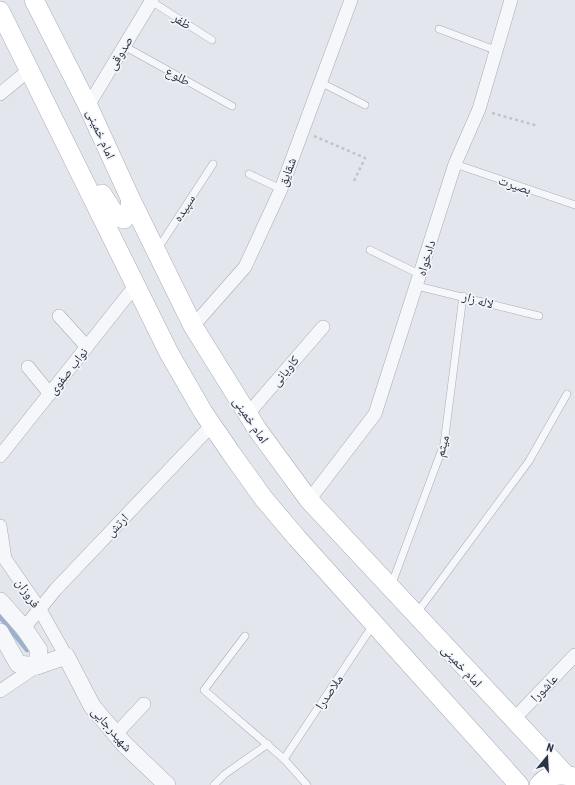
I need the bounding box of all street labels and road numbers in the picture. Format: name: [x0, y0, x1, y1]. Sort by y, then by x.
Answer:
street label: ظفر: [169, 9, 194, 33]
street label: صدوقی: [104, 33, 137, 73]
street label: طلوع: [162, 63, 193, 91]
street label: امام خمینی: [83, 107, 119, 162]
street label: شقایق: [275, 155, 300, 189]
street label: بصیرت: [496, 172, 533, 199]
street label: سپیده: [170, 192, 199, 225]
street label: دادخواه: [413, 238, 439, 278]
street label: لاله زار: [460, 288, 495, 313]
street label: نواب صفوی: [45, 345, 92, 398]
street label: کاویانی: [268, 352, 303, 390]
street label: امام خمینی: [229, 394, 272, 447]
street label: میثم: [432, 433, 453, 459]
street label: ارتش: [103, 511, 132, 540]
street label: فروزان: [12, 575, 43, 611]
street label: امام خمینی: [438, 642, 485, 691]
street label: عاشورا: [527, 671, 562, 706]
street label: ملاصدرا: [312, 672, 347, 713]
street label: شهیدرجایی: [88, 704, 135, 755]

